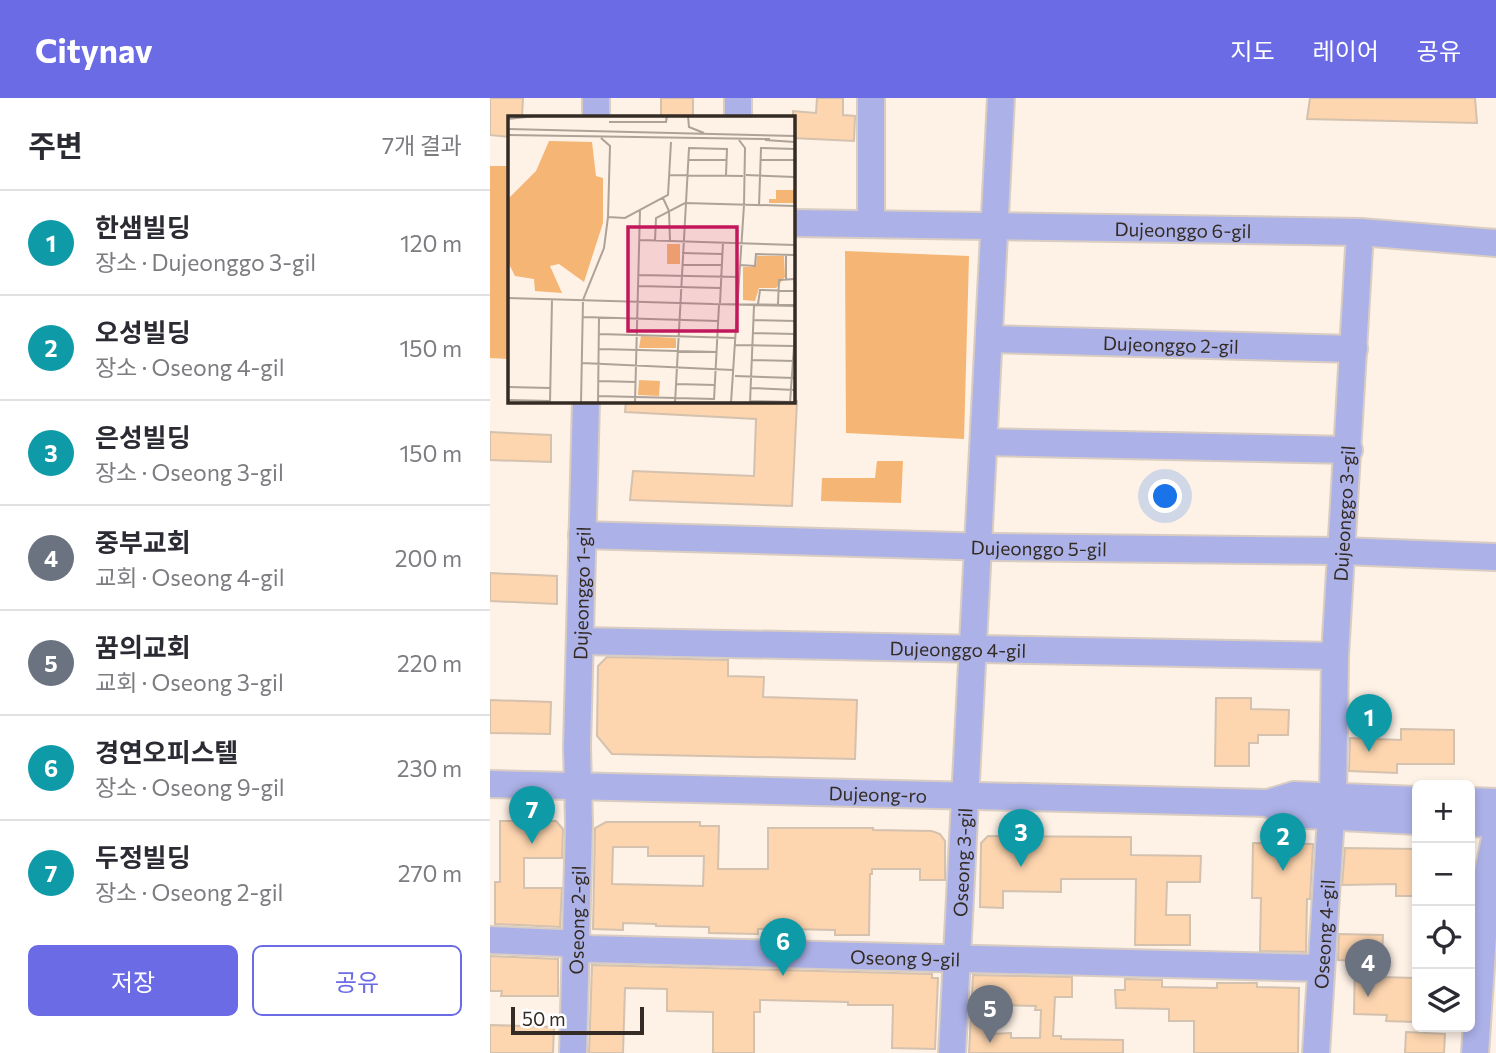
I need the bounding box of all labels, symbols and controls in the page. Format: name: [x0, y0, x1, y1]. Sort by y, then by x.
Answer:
text: Citynav: [35, 29, 153, 70]
text: 지도: [1230, 36, 1275, 65]
text: 레이어: [1313, 36, 1379, 65]
text: 공유: [1417, 36, 1461, 65]
inset map: [508, 116, 794, 402]
text: 주변: [28, 126, 83, 163]
text: 7개 결과: [382, 131, 462, 159]
text: 한샘빌딩: [95, 211, 191, 242]
street label: Dujeonggo 6-gil: [1114, 217, 1252, 242]
text: 1: [46, 229, 56, 257]
text: 120 m: [400, 229, 462, 257]
text: 장소 · Dujeonggo 3-gil: [95, 248, 316, 276]
text: 오성빌딩: [95, 316, 191, 347]
street label: Dujeonggo 2-gil: [1103, 331, 1239, 357]
text: 2: [44, 334, 58, 362]
text: 150 m: [399, 334, 462, 362]
text: 장소 · Oseong 4-gil: [95, 353, 284, 381]
text: 은성빌딩: [95, 421, 191, 452]
text: 3: [44, 439, 58, 467]
text: 150 m: [399, 439, 462, 467]
street label: Dujeonggo 3-gil: [1328, 445, 1359, 582]
text: 장소 · Oseong 3-gil: [95, 458, 284, 486]
your location: [1148, 479, 1182, 513]
text: 중부교회: [95, 526, 191, 557]
street label: Dujeonggo 1-gil: [568, 526, 594, 660]
street label: Dujeonggo 5-gil: [970, 535, 1107, 560]
text: 4: [44, 544, 58, 572]
text: 200 m: [395, 544, 462, 572]
text: 교회 · Oseong 4-gil: [95, 563, 284, 591]
text: 꿈의교회: [95, 631, 191, 662]
street label: Dujeonggo 4-gil: [889, 636, 1026, 661]
text: 5: [44, 649, 58, 677]
text: 220 m: [397, 649, 462, 677]
text: 교회 · Oseong 3-gil: [95, 668, 284, 696]
pin: 1: [1346, 694, 1392, 752]
text: 경연오피스텔: [95, 736, 239, 767]
text: 6: [44, 754, 58, 782]
text: 230 m: [397, 754, 462, 782]
text: 장소 · Oseong 9-gil: [95, 773, 285, 801]
map controls: [1412, 780, 1475, 1032]
button: +: [1412, 780, 1475, 843]
street label: Dujeong-ro: [828, 781, 927, 806]
pin: 7: [509, 786, 555, 844]
street label: Oseong 3-gil: [948, 807, 976, 917]
pin: 3: [998, 809, 1044, 867]
pin: 2: [1260, 813, 1306, 871]
text: 두정빌딩: [95, 841, 191, 872]
button: −: [1412, 843, 1475, 906]
text: 7: [45, 859, 57, 887]
text: 270 m: [398, 859, 462, 887]
street label: Oseong 2-gil: [564, 865, 589, 975]
text: 장소 · Oseong 2-gil: [95, 878, 283, 906]
street label: Oseong 4-gil: [1309, 879, 1338, 990]
button: locate: [1412, 906, 1475, 969]
pin: 6: [760, 918, 806, 976]
pin: 4: [1345, 939, 1391, 997]
street label: Oseong 9-gil: [850, 944, 960, 970]
button: 저장: [28, 945, 238, 1016]
button: 공유: [252, 945, 462, 1016]
button: layers: [1412, 969, 1475, 1032]
pin: 5: [967, 985, 1013, 1043]
scale bar: [511, 1004, 644, 1036]
text: 50 m: [522, 1007, 566, 1030]

